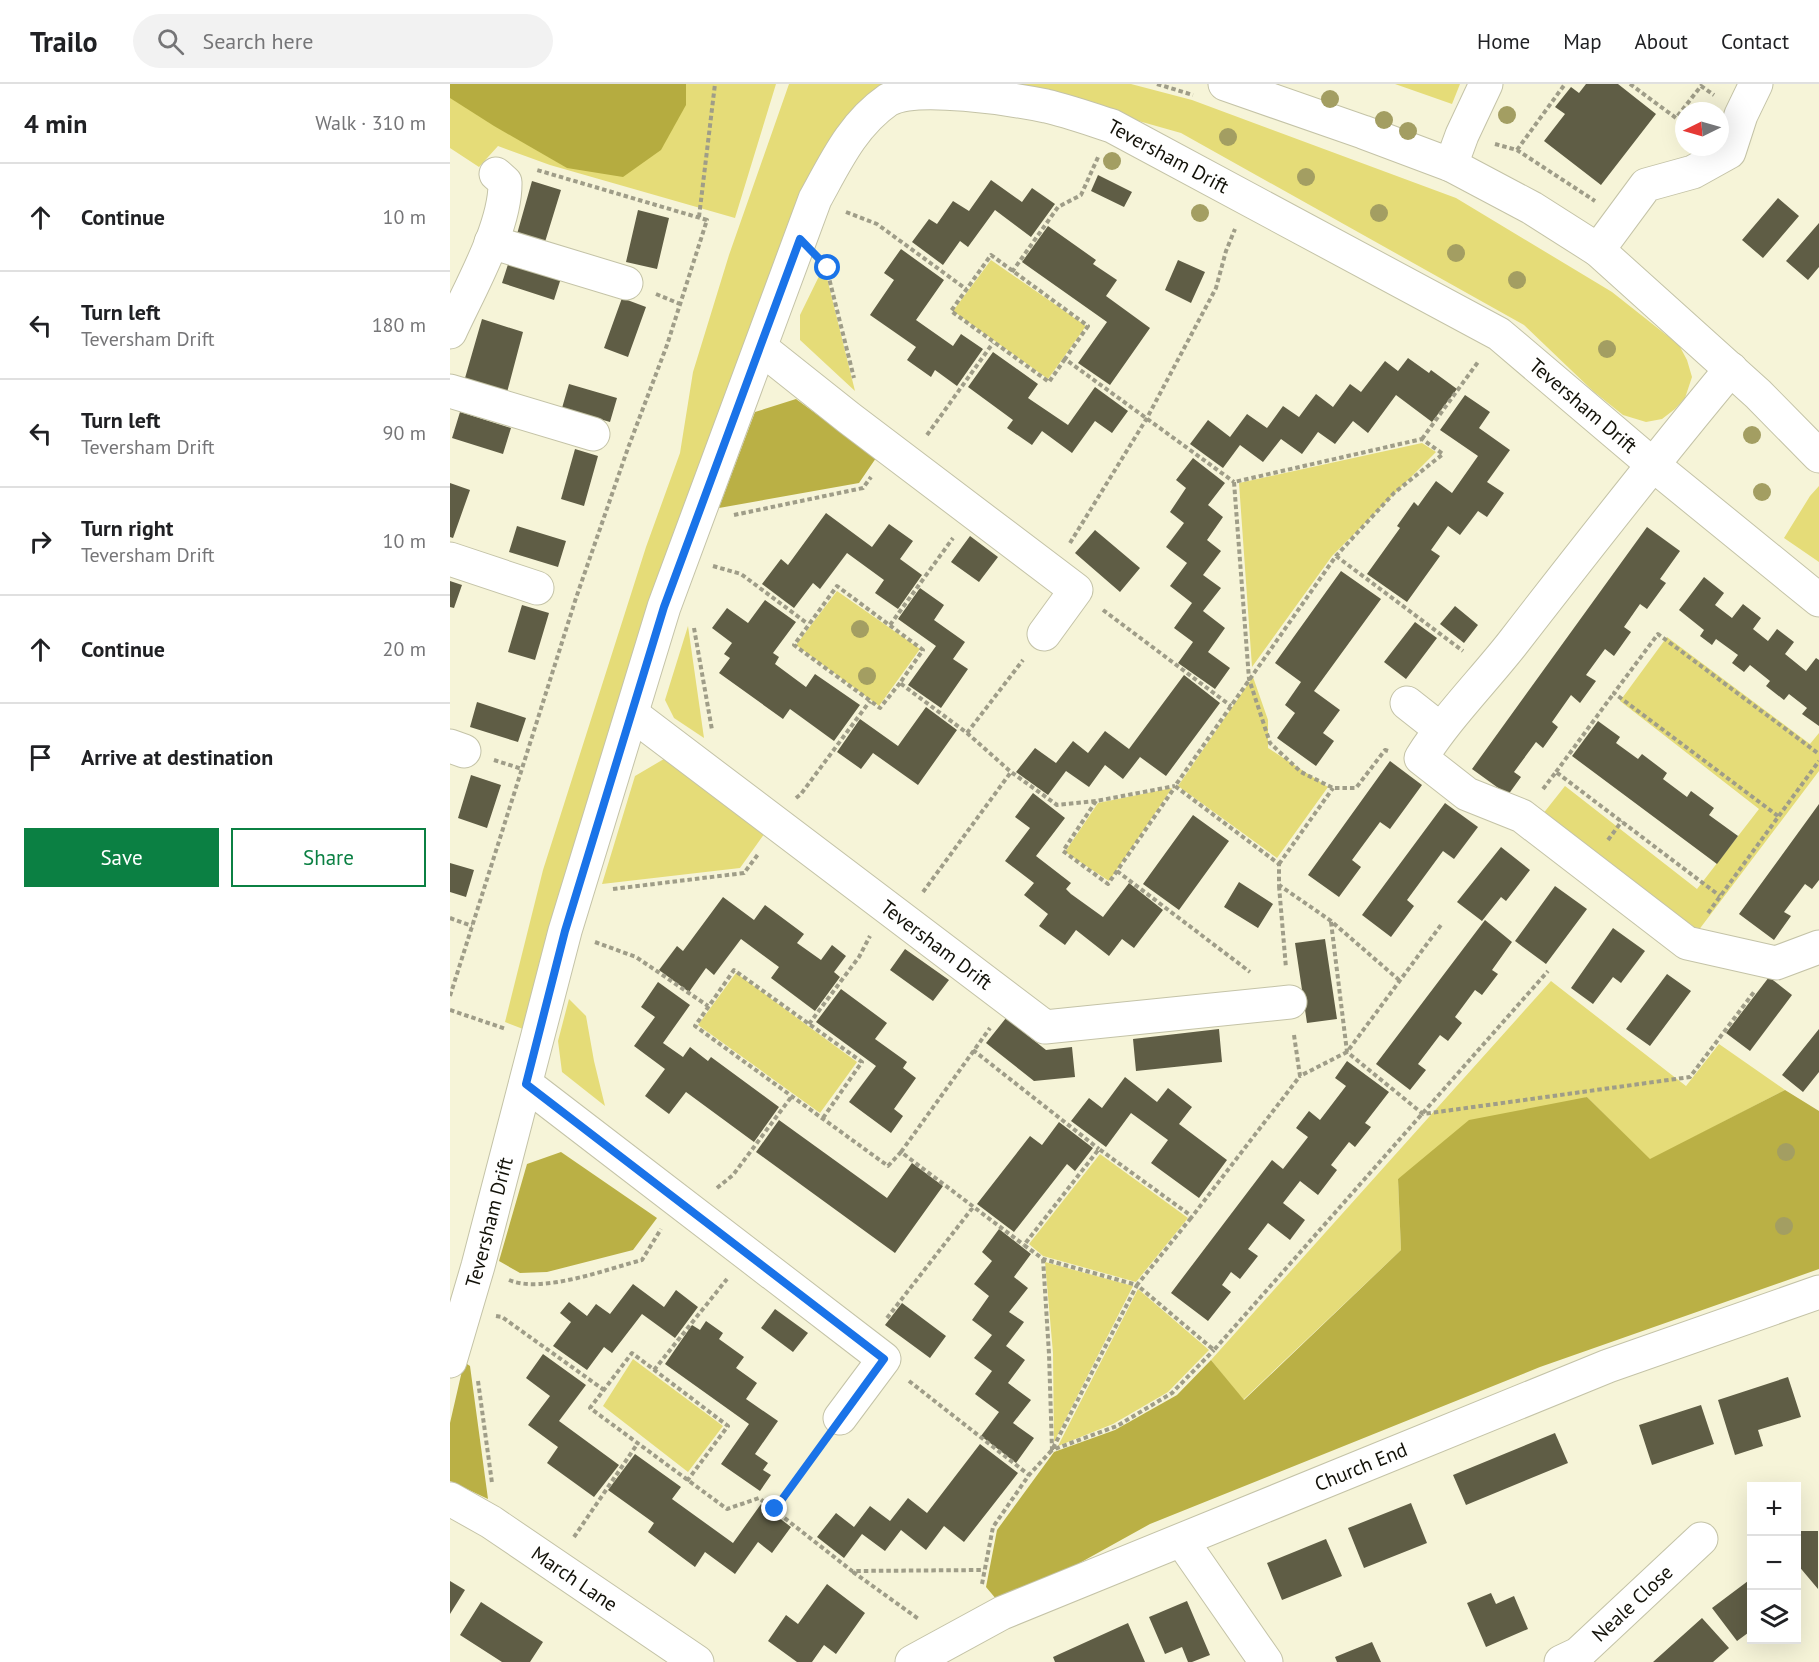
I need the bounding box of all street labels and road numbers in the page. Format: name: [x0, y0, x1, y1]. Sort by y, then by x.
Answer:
street label: Teversham Drift: [1103, 113, 1234, 199]
street label: Teversham Drift: [1524, 352, 1643, 459]
street label: Teversham Drift: [875, 894, 998, 996]
street label: Teversham Drift: [459, 1154, 519, 1291]
street label: Church End: [1311, 1436, 1411, 1497]
street label: March Lane: [526, 1540, 623, 1617]
street label: Neale Close: [1586, 1559, 1678, 1647]

